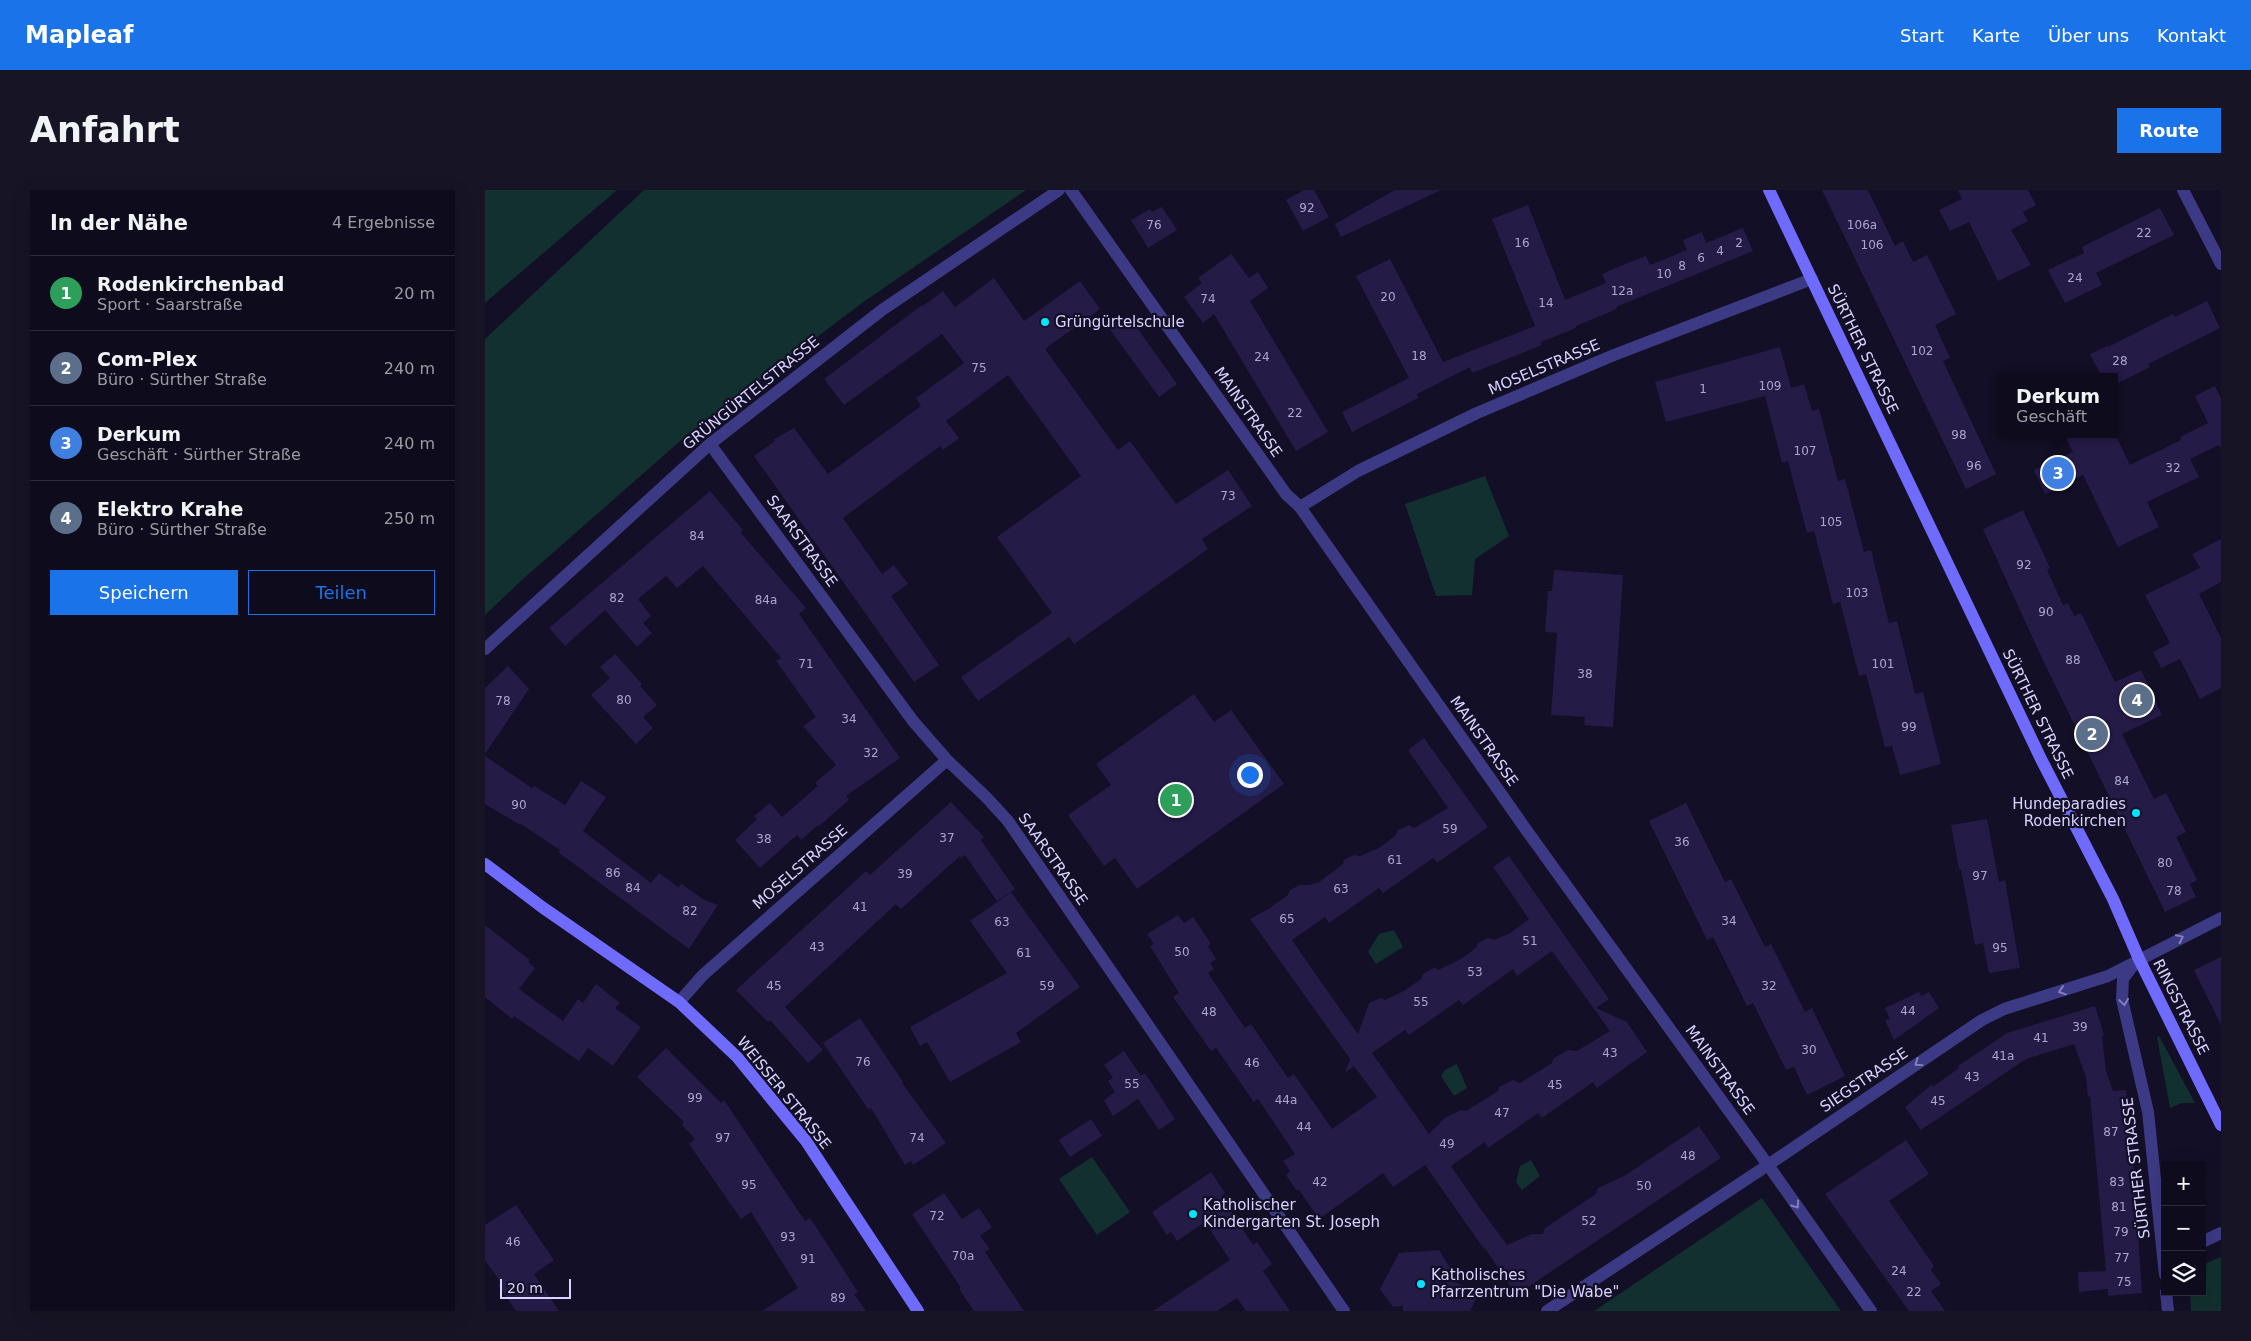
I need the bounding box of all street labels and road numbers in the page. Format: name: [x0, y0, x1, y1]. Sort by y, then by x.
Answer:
street label: SÜRTHER STRASSE: [1824, 281, 1903, 417]
street label: GRÜNGÜRTELSTRASSE: [678, 332, 823, 454]
street label: MOSELSTRASSE: [1486, 335, 1602, 399]
street label: MAINSTRASSE: [1210, 363, 1286, 461]
street label: SAARSTRASSE: [763, 492, 841, 590]
street label: SÜRTHER STRASSE: [1999, 646, 2078, 782]
street label: MAINSTRASSE: [1446, 692, 1522, 790]
street label: SAARSTRASSE: [1015, 809, 1091, 909]
street label: MOSELSTRASSE: [749, 821, 851, 913]
street label: RINGSTRASSE: [2149, 956, 2213, 1058]
street label: MAINSTRASSE: [1682, 1022, 1758, 1118]
street label: WEISSER STRASSE: [733, 1033, 835, 1153]
street label: SIEGSTRASSE: [1817, 1044, 1911, 1116]
street label: SÜRTHER STRASSE: [2117, 1096, 2154, 1240]

